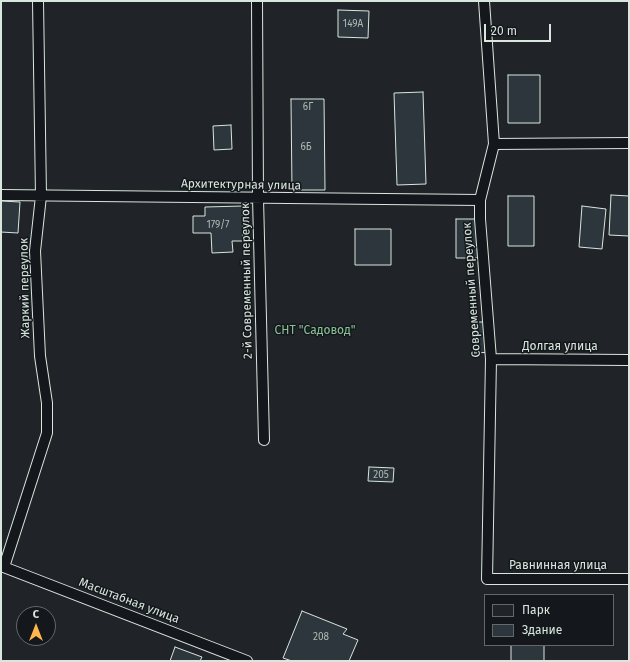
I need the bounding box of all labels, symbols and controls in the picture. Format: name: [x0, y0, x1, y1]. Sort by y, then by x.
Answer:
scale bar: [486, 16, 553, 42]
house number: 149А: [343, 18, 363, 30]
text: 20 m: [491, 24, 517, 38]
house number: 6Г: [303, 101, 313, 113]
house number: 6Б: [300, 141, 312, 153]
street label: Архитектурная улица: [181, 177, 301, 193]
street label: 2-й Современный переулок: [238, 203, 256, 359]
house number: 179/7: [206, 219, 230, 231]
street label: Современный переулок: [460, 222, 484, 358]
street label: Жаркий переулок: [17, 238, 33, 338]
park label: СНТ "Садовод": [275, 324, 355, 338]
street label: Долгая улица: [522, 340, 598, 354]
house number: 205: [373, 469, 389, 481]
street label: Равнинная улица: [509, 559, 607, 573]
street label: Масштабная улица: [77, 575, 181, 627]
legend: [484, 594, 614, 646]
text: Парк: [522, 603, 550, 617]
north arrow: [16, 606, 56, 646]
text: С: [33, 608, 39, 621]
text: Здание: [522, 623, 562, 637]
house number: 208: [313, 631, 329, 643]

